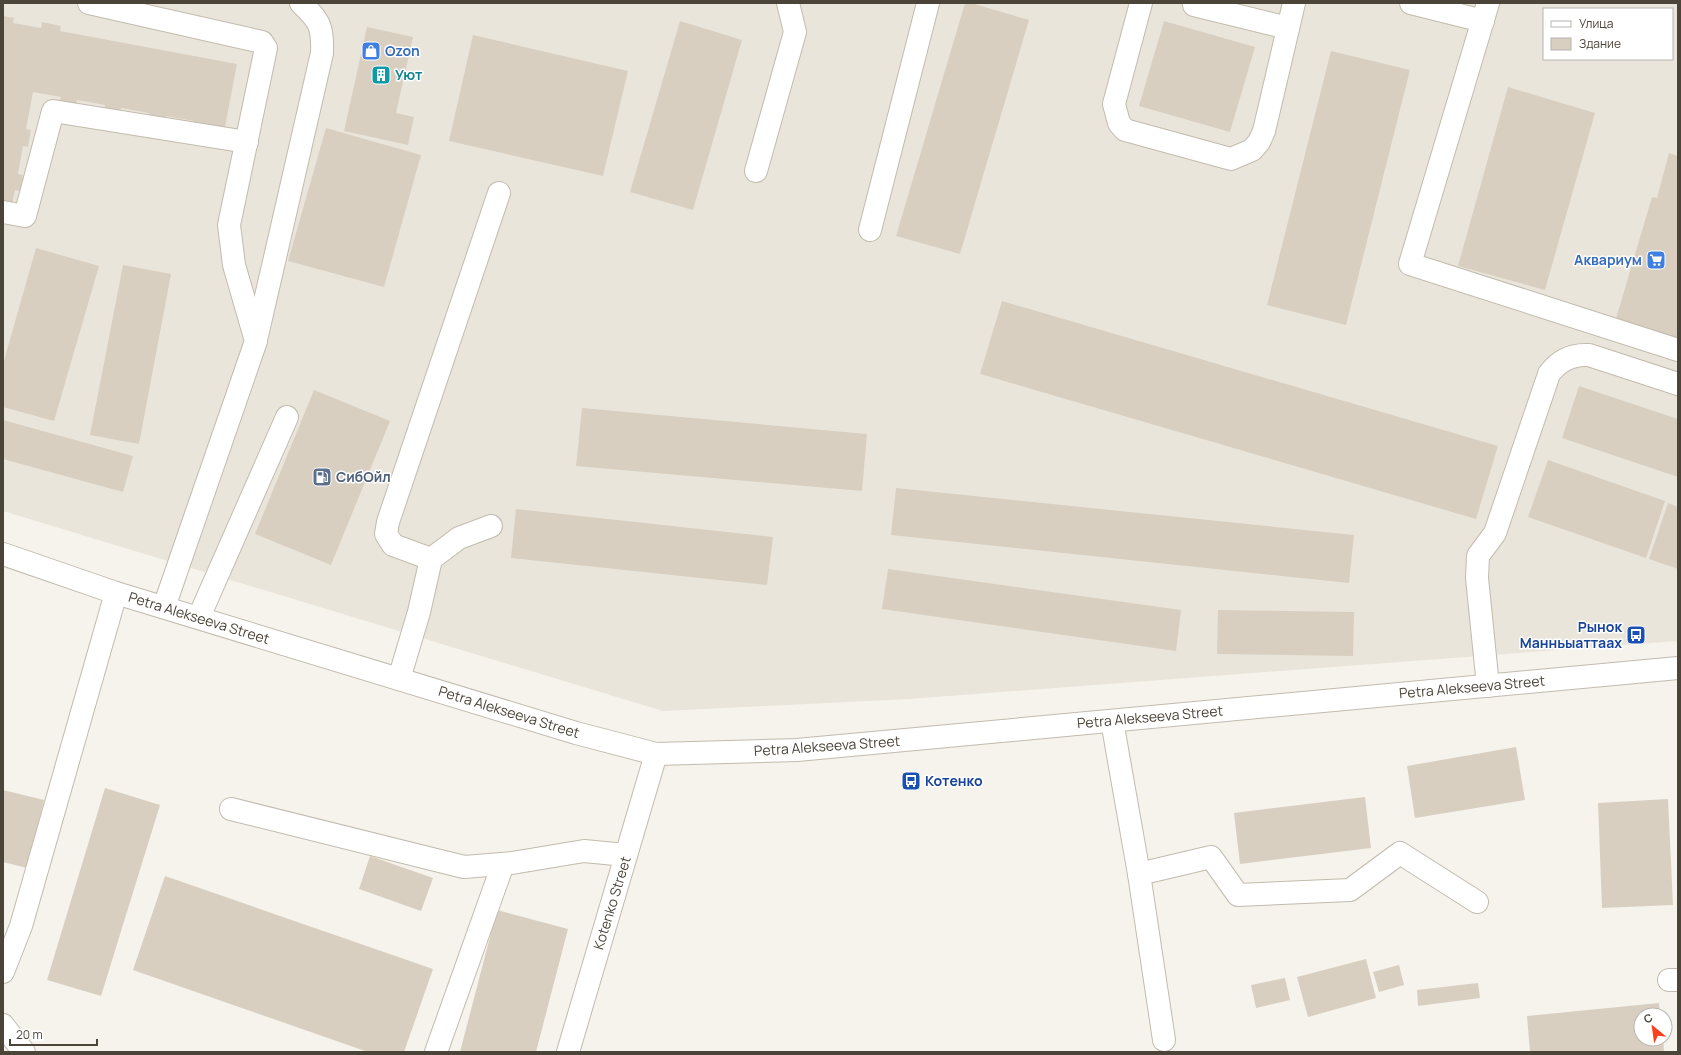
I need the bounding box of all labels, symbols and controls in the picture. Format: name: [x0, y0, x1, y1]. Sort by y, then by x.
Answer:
legend: [1543, 8, 1673, 60]
text: Улица: [1579, 15, 1613, 32]
text: Здание: [1579, 35, 1621, 52]
shop icon: Ozon: [360, 40, 382, 62]
place label: Ozon: [385, 41, 420, 60]
building icon: Уют: [370, 64, 392, 86]
place label: Уют: [395, 65, 423, 84]
supermarket icon: Аквариум: [1645, 249, 1667, 271]
place label: Аквариум: [1574, 250, 1642, 269]
fuel station icon: СибОйл: [311, 466, 333, 488]
place label: СибОйл: [336, 467, 391, 486]
street label: Petra Alekseeva Street: [126, 587, 272, 648]
place label: Рынок Манньыаттаах: [1520, 617, 1622, 652]
bus stop icon: Рынок Манньыаттаах: [1625, 624, 1647, 646]
street label: Petra Alekseeva Street: [1398, 671, 1546, 702]
street label: Petra Alekseeva Street: [436, 681, 582, 742]
street label: Petra Alekseeva Street: [1076, 701, 1224, 732]
street label: Petra Alekseeva Street: [753, 731, 901, 760]
bus stop icon: Котенко: [900, 770, 922, 792]
place label: Котенко: [925, 771, 983, 790]
street label: Kotenko Street: [588, 853, 635, 952]
north arrow: [1633, 1007, 1673, 1047]
text: С: [1641, 1009, 1655, 1026]
scale bar: [10, 1021, 97, 1047]
text: 20 m: [16, 1026, 43, 1043]

